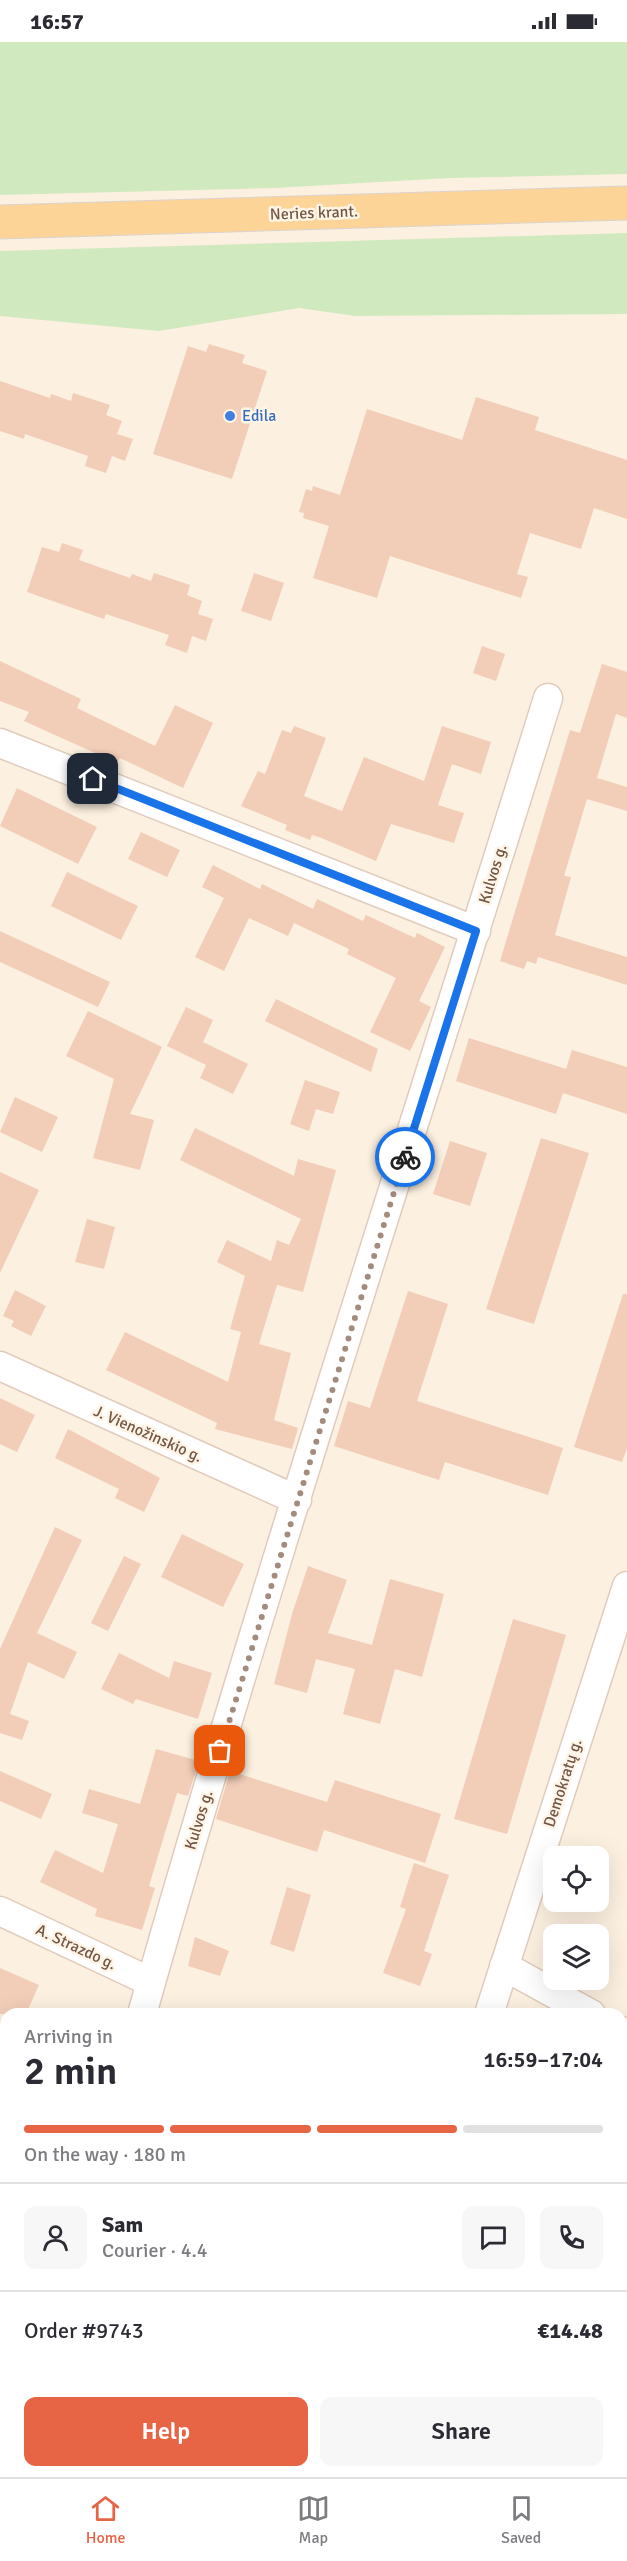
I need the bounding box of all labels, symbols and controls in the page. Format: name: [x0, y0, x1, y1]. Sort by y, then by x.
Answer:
text: 16:57: [30, 8, 84, 35]
street label: Neries krant.: [269, 201, 359, 225]
place label: Edila: [242, 406, 276, 426]
marker: Edila: [223, 409, 237, 423]
pin: [67, 753, 118, 804]
icon: home: [76, 762, 109, 795]
street label: Kulvos g.: [475, 842, 511, 906]
courier: [375, 1127, 435, 1187]
icon: bike: [389, 1141, 422, 1174]
street label: J. Vienožinskio g.: [91, 1401, 205, 1467]
pin: [194, 1725, 245, 1776]
icon: bag: [203, 1734, 236, 1767]
street label: Demokratų g.: [539, 1736, 587, 1830]
street label: Kulvos g.: [181, 1788, 217, 1852]
map controls: [543, 1846, 609, 1990]
button: locate: [543, 1846, 609, 1912]
street label: A. Strazdo g.: [33, 1920, 119, 1974]
button: layers: [543, 1924, 609, 1990]
text: Arriving in: [24, 2024, 113, 2049]
text: 16:59–17:04: [484, 2046, 603, 2073]
text: 2 min: [24, 2047, 117, 2095]
text: On the way · 180 m: [24, 2142, 186, 2167]
button: person: [24, 2206, 87, 2269]
button: chat: [462, 2206, 525, 2269]
button: phone: [540, 2206, 603, 2269]
text: Sam: [102, 2211, 143, 2238]
text: Courier · 4.4: [102, 2238, 208, 2263]
text: Order #9743: [24, 2317, 144, 2344]
text: €14.48: [537, 2317, 603, 2344]
button: Help: [24, 2397, 308, 2466]
button: Share: [320, 2397, 603, 2466]
tab: Home: [86, 2492, 126, 2548]
tab: Map: [297, 2492, 330, 2548]
tab: Saved: [501, 2492, 541, 2548]

